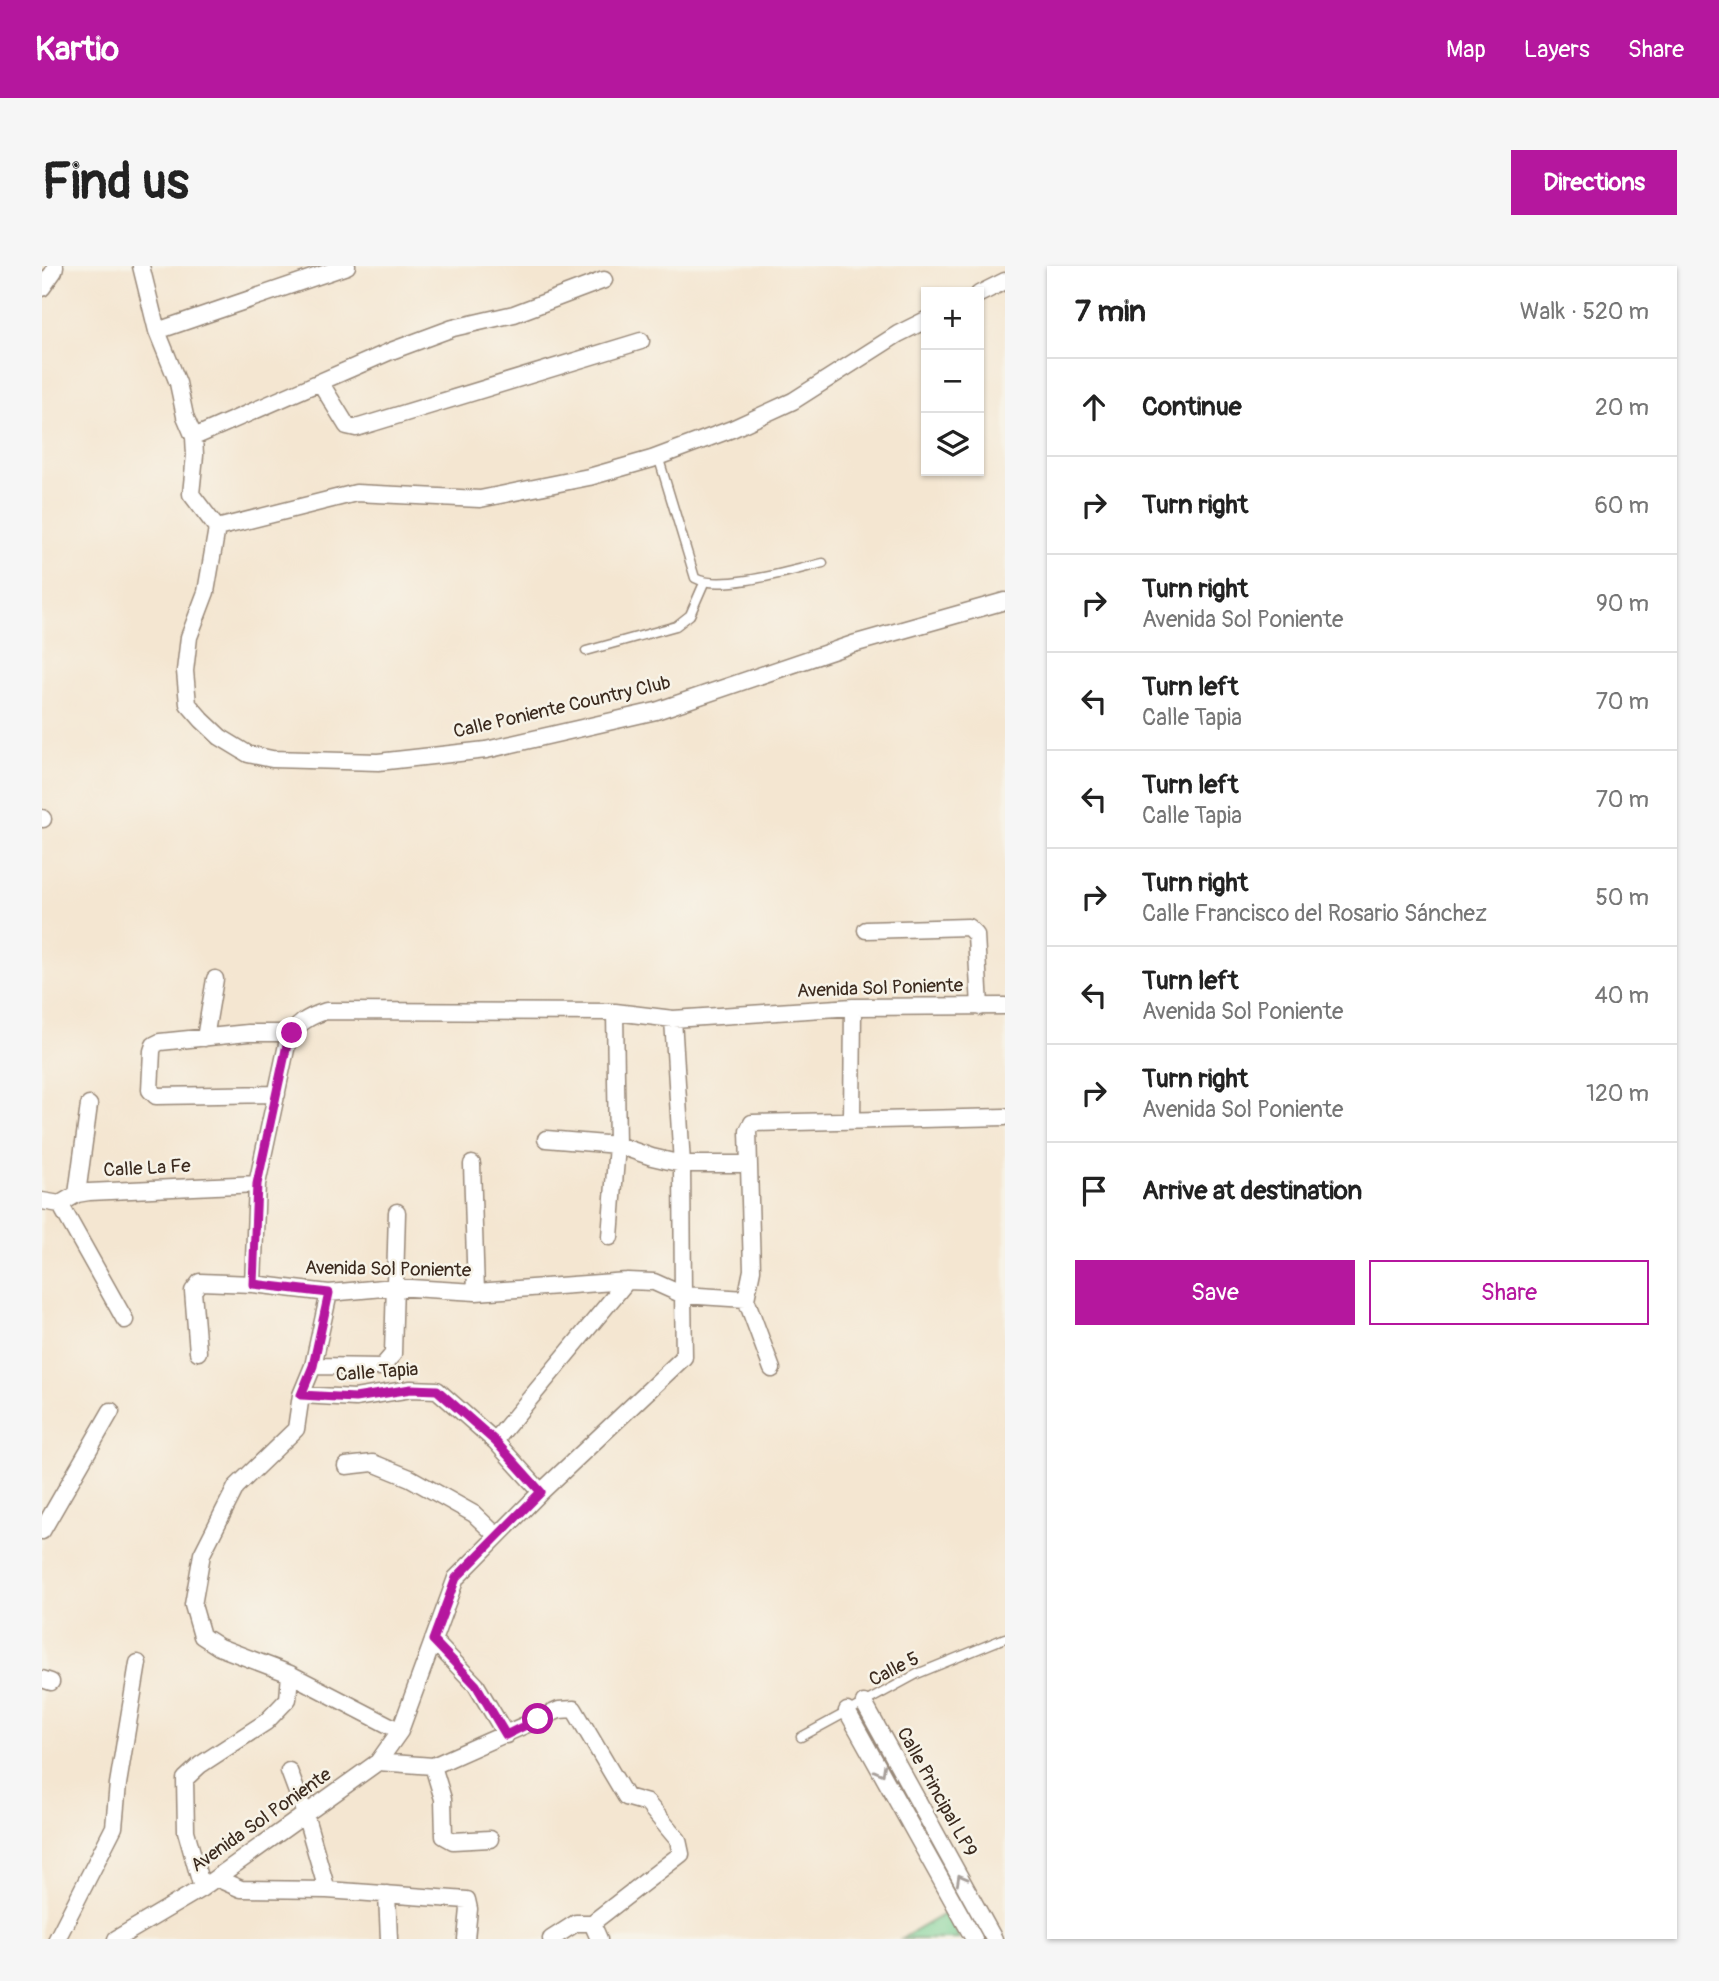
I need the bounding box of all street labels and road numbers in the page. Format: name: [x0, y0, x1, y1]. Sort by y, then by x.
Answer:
street label: Calle Poniente Country Club: [451, 670, 673, 744]
street label: Avenida Sol Poniente: [796, 973, 964, 1003]
street label: Calle La Fe: [103, 1154, 192, 1182]
street label: Avenida Sol Poniente: [305, 1256, 472, 1282]
street label: Calle Tapia: [335, 1357, 419, 1387]
street label: Calle 5: [865, 1646, 923, 1692]
street label: Calle Principal LP9: [891, 1723, 983, 1861]
street label: Avenida Sol Poniente: [186, 1762, 336, 1878]

